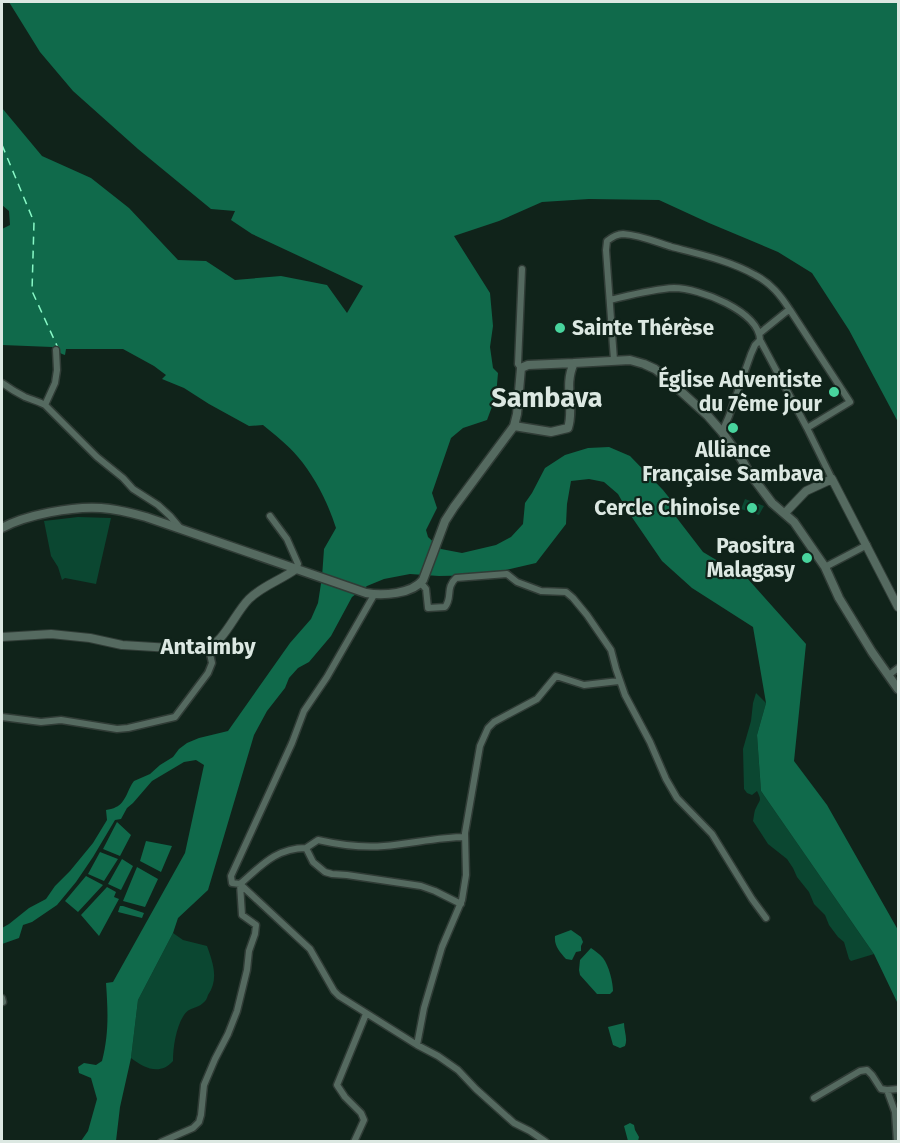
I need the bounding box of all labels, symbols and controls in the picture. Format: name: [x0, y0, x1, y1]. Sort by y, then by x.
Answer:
place label: Sainte Thérèse: [572, 315, 714, 341]
marker: Sainte Thérèse: [553, 321, 567, 335]
place label: Église Adventiste du 7ème jour: [658, 366, 823, 417]
district label: Sambava: [491, 382, 603, 414]
marker: Église Adventiste du 7ème jour: [827, 385, 841, 399]
marker: Alliance Française Sambava: [726, 421, 740, 435]
place label: Alliance Française Sambava: [642, 437, 824, 487]
place label: Cercle Chinoise: [594, 495, 740, 521]
marker: Cercle Chinoise: [745, 501, 759, 515]
place label: Paositra Malagasy: [707, 533, 795, 583]
marker: Paositra Malagasy: [800, 551, 814, 565]
district label: Antaimby: [159, 633, 256, 660]

